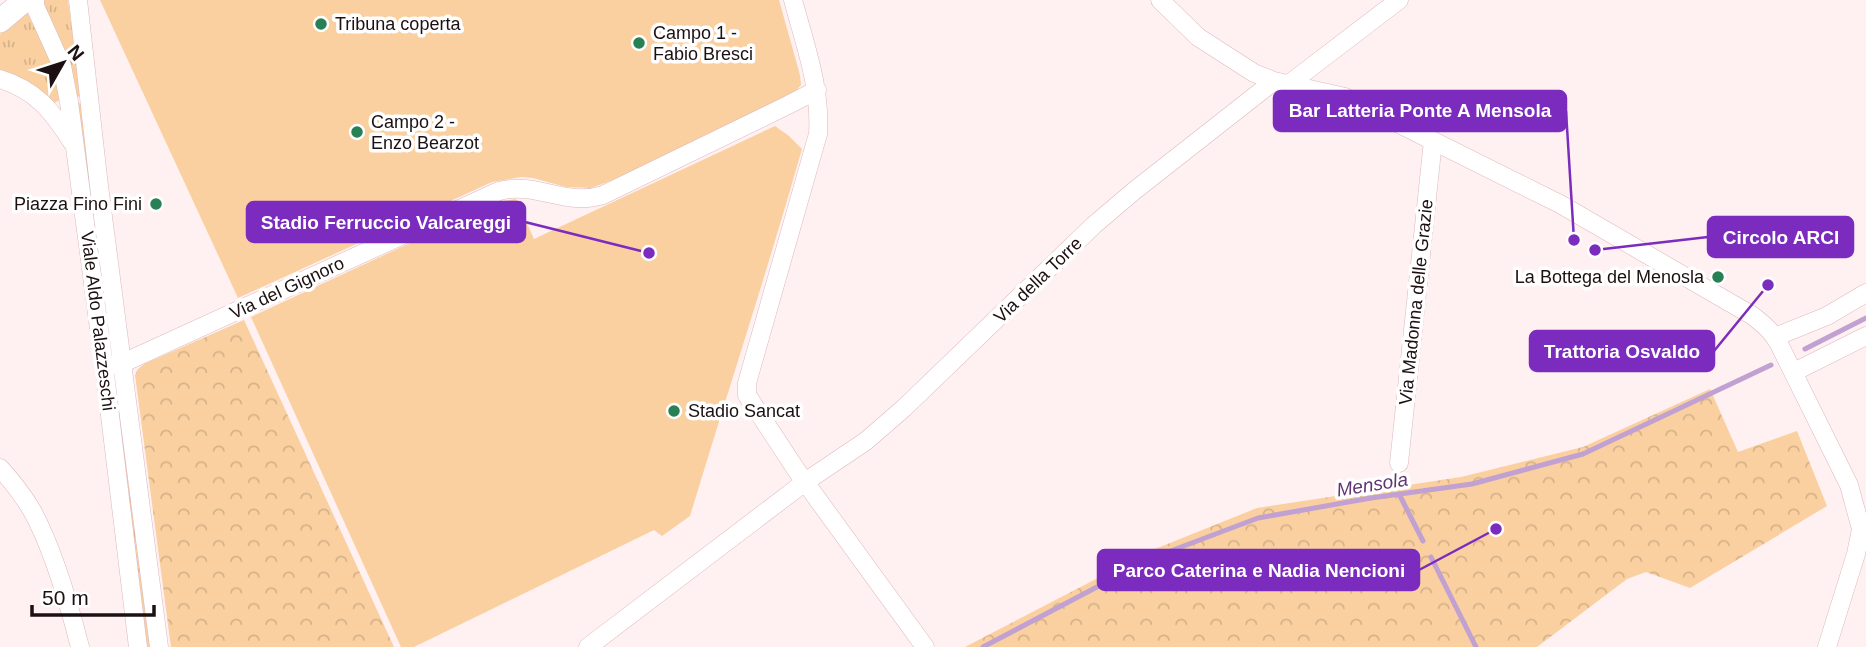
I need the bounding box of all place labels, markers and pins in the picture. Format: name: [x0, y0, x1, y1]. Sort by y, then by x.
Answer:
place label: Tribuna coperta: [335, 14, 461, 34]
marker: Tribuna coperta: [313, 16, 329, 32]
place label: Campo 1 - Fabio Bresci: [653, 23, 753, 64]
marker: Campo 1 - Fabio Bresci: [631, 35, 647, 51]
callout: Bar Latteria Ponte A Mensola: [1274, 91, 1566, 131]
place label: Campo 2 - Enzo Bearzot: [371, 112, 479, 153]
marker: Campo 2 - Enzo Bearzot: [349, 124, 365, 140]
place label: Piazza Fino Fini: [14, 194, 142, 214]
marker: Piazza Fino Fini: [148, 196, 164, 212]
callout: Stadio Ferruccio Valcareggi: [247, 202, 525, 242]
callout: Circolo ARCI: [1708, 217, 1853, 257]
place label: La Bottega del Menosla: [1515, 267, 1705, 287]
marker: La Bottega del Menosla: [1710, 269, 1726, 285]
callout: Trattoria Osvaldo: [1530, 331, 1714, 371]
place label: Stadio Sancat: [688, 401, 800, 421]
marker: Stadio Sancat: [666, 403, 682, 419]
callout: Parco Caterina e Nadia Nencioni: [1098, 550, 1419, 590]

